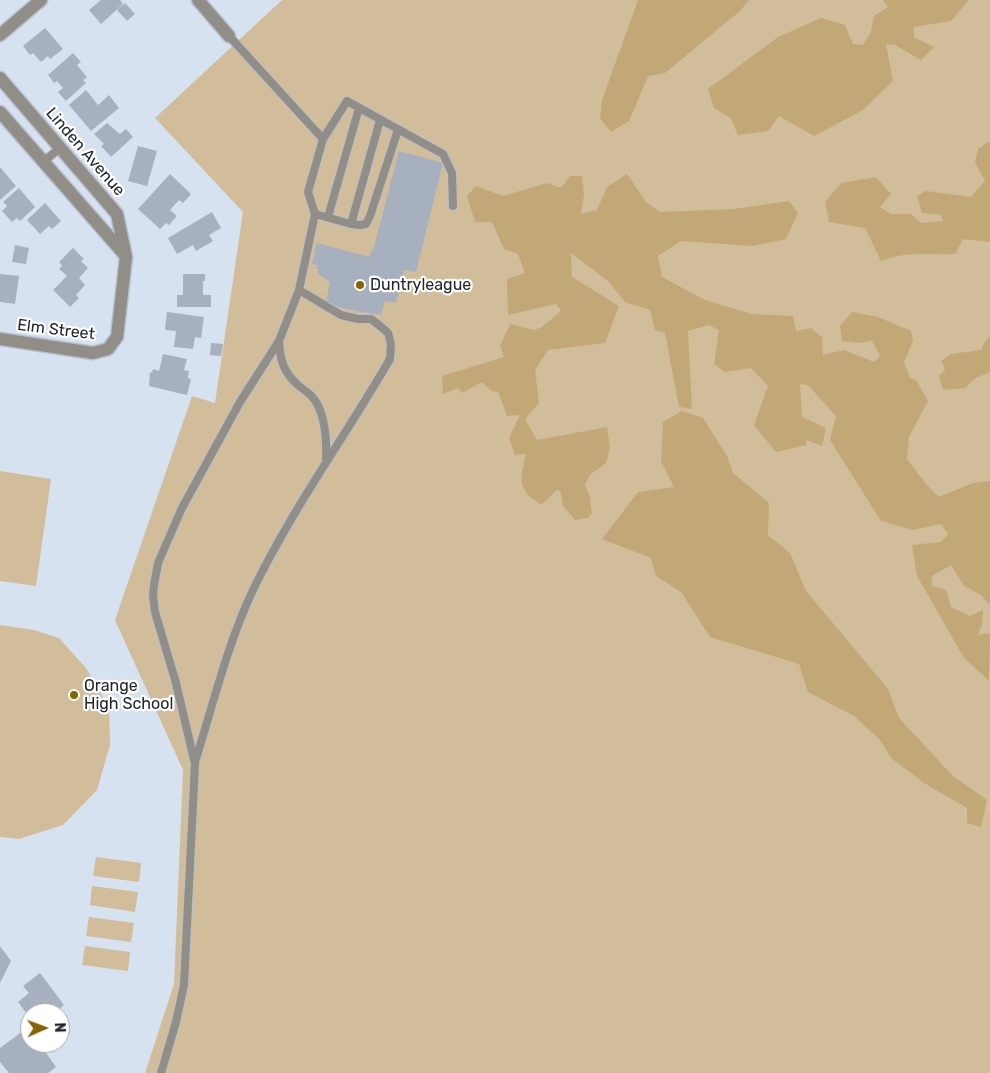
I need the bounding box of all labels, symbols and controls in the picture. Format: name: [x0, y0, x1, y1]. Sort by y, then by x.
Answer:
street label: Linden Avenue: [41, 104, 129, 200]
place label: Duntryleague: [370, 275, 471, 295]
marker: Duntryleague: [354, 279, 366, 291]
street label: Elm Street: [16, 316, 96, 344]
place label: Orange High School: [84, 676, 173, 714]
marker: Orange High School: [68, 689, 80, 701]
north arrow: [20, 1003, 70, 1053]
text: N: [51, 1022, 68, 1033]

